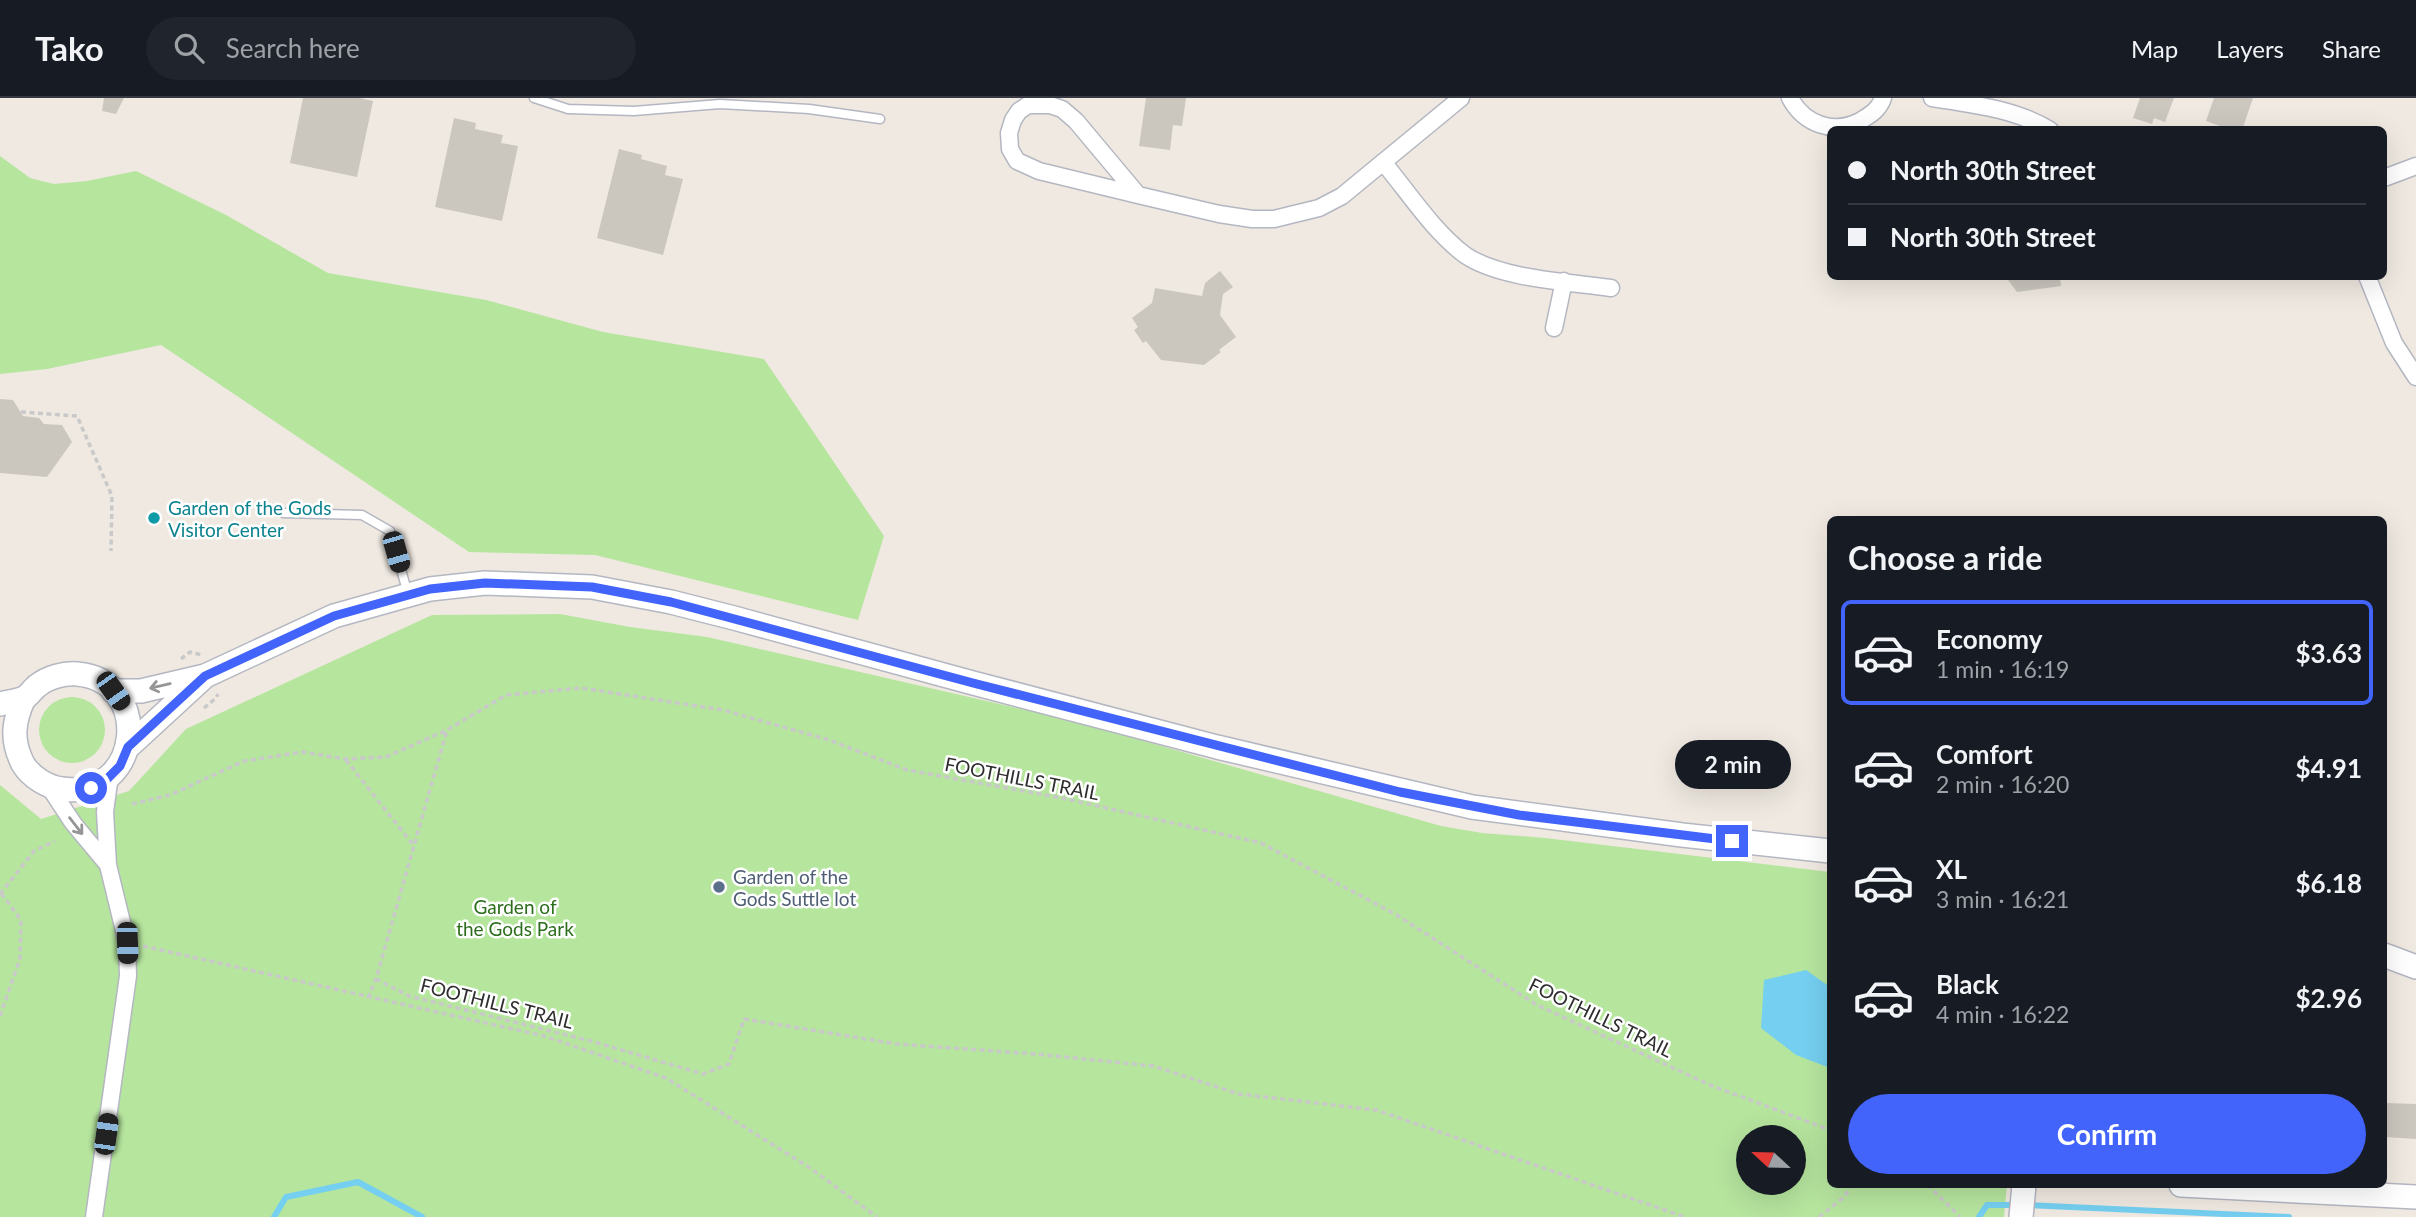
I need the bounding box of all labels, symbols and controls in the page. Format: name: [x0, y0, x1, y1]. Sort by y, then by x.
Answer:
search box: [146, 17, 636, 80]
text: Tako: [35, 28, 104, 68]
icon: search: [170, 29, 208, 67]
text: Search here: [226, 32, 360, 64]
text: Map: [2131, 34, 2178, 63]
text: Layers: [2216, 34, 2284, 63]
text: Share: [2322, 34, 2381, 63]
text: North 30th Street: [1890, 154, 2096, 186]
text: North 30th Street: [1890, 221, 2096, 253]
place label: Garden of the Gods Visitor Center: [168, 496, 331, 541]
marker: Garden of the Gods Visitor Center: [146, 510, 162, 526]
car: [381, 529, 412, 575]
text: Choose a ride: [1848, 538, 2042, 577]
icon: car: [1852, 621, 1915, 684]
text: Economy: [1936, 623, 2042, 655]
text: $3.63: [2296, 637, 2362, 669]
text: 1 min · 16:19: [1936, 655, 2069, 683]
car: [93, 668, 134, 714]
one-way arrow: [149, 681, 171, 694]
icon: car: [1852, 736, 1915, 799]
text: Comfort: [1936, 738, 2033, 770]
callout: 2 min: [1674, 740, 1790, 788]
text: 2 min: [1704, 750, 1762, 778]
street label: FOOTHILLS TRAIL: [943, 752, 1101, 804]
text: $4.91: [2296, 752, 2362, 784]
text: 2 min · 16:20: [1936, 770, 2069, 798]
route start: [75, 772, 107, 804]
one-way arrow: [69, 816, 84, 834]
route end: [1716, 825, 1748, 857]
icon: car: [1852, 851, 1915, 914]
text: XL: [1936, 853, 1967, 885]
place label: Garden of the Gods Suttle lot: [733, 865, 856, 910]
text: $6.18: [2296, 867, 2362, 899]
marker: Garden of the Gods Suttle lot: [711, 879, 727, 895]
text: 3 min · 16:21: [1936, 885, 2069, 913]
park label: Garden of the Gods Park: [456, 895, 574, 940]
car: [116, 922, 139, 964]
icon: car: [1852, 966, 1915, 1029]
text: Black: [1936, 968, 1999, 1000]
street label: FOOTHILLS TRAIL: [1526, 972, 1677, 1062]
street label: FOOTHILLS TRAIL: [418, 973, 576, 1033]
text: $2.96: [2296, 982, 2362, 1014]
text: 4 min · 16:22: [1936, 1000, 2069, 1028]
button: Confirm: [1848, 1094, 2366, 1174]
car: [93, 1112, 120, 1156]
north arrow: [1736, 1125, 1806, 1195]
map controls: [1736, 1125, 1806, 1195]

